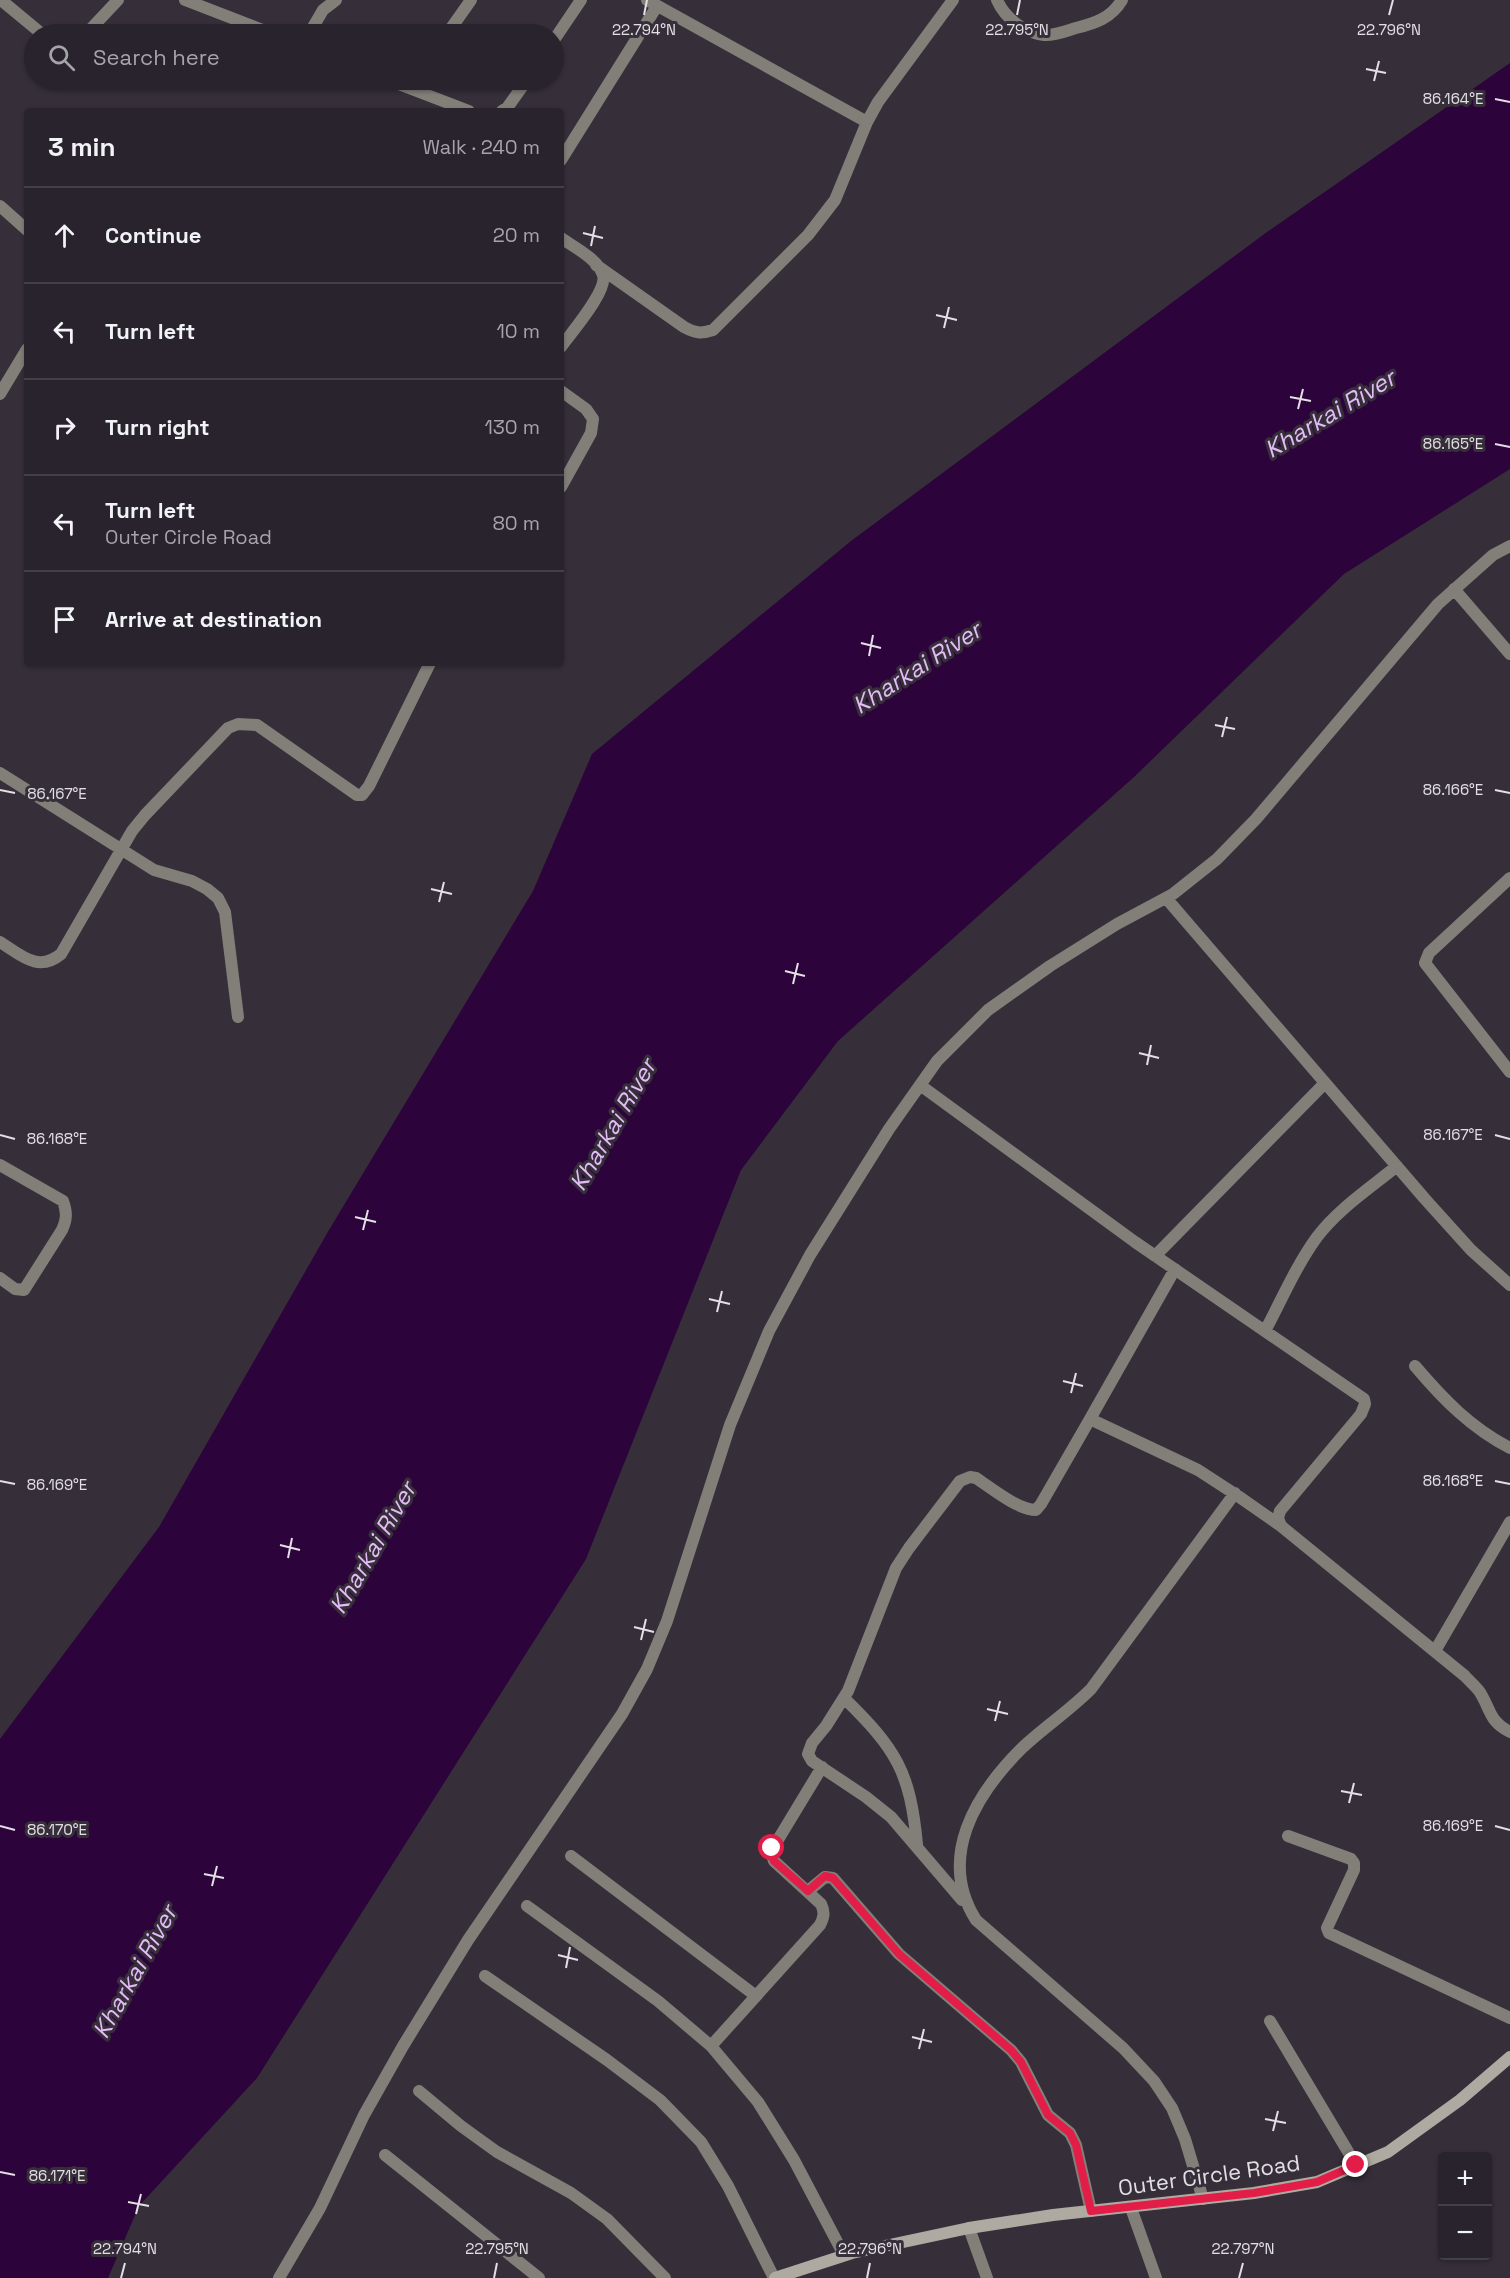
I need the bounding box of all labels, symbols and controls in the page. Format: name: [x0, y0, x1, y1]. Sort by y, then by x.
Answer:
text: 22.794°N: [612, 20, 676, 39]
text: 22.795°N: [985, 20, 1049, 39]
text: 22.796°N: [1357, 20, 1421, 39]
search box: [24, 24, 564, 90]
icon: search: [45, 41, 78, 74]
text: Search here: [93, 43, 220, 71]
text: 86.164°E: [1423, 89, 1483, 108]
text: 3 min: [48, 130, 116, 164]
text: Walk · 240 m: [422, 134, 540, 160]
icon: ahead: [48, 219, 81, 252]
text: Continue: [105, 221, 201, 249]
text: 20 m: [493, 222, 540, 248]
icon: left: [48, 315, 81, 348]
text: Turn left: [105, 317, 195, 345]
text: 10 m: [496, 318, 540, 344]
water label: Kharkai River: [1259, 361, 1403, 465]
icon: right: [48, 411, 81, 444]
text: Turn right: [105, 413, 210, 441]
text: 130 m: [484, 414, 540, 440]
text: 86.165°E: [1423, 434, 1483, 453]
text: Turn left: [105, 496, 195, 524]
icon: left: [48, 507, 81, 540]
text: 80 m: [492, 510, 540, 536]
text: Outer Circle Road: [105, 524, 272, 550]
icon: arrive: [48, 603, 81, 636]
text: Arrive at destination: [105, 605, 322, 633]
water label: Kharkai River: [846, 613, 989, 721]
text: 86.166°E: [1423, 780, 1483, 799]
text: 86.167°E: [27, 784, 87, 803]
water label: Kharkai River: [562, 1051, 664, 1196]
text: 86.167°E: [1423, 1125, 1483, 1144]
text: 86.168°E: [27, 1129, 87, 1148]
text: 86.168°E: [1423, 1471, 1483, 1490]
water label: Kharkai River: [322, 1474, 424, 1619]
text: 86.169°E: [27, 1475, 87, 1494]
text: 86.169°E: [1423, 1816, 1483, 1835]
text: 86.170°E: [27, 1820, 87, 1839]
route start: [758, 1834, 784, 1860]
water label: Kharkai River: [85, 1897, 185, 2044]
street label: Outer Circle Road: [1116, 2148, 1302, 2202]
route end: [1342, 2151, 1368, 2177]
map controls: [1438, 2152, 1492, 2260]
button: +: [1438, 2152, 1492, 2206]
text: 86.171°E: [29, 2166, 85, 2185]
button: −: [1438, 2206, 1492, 2260]
text: 22.794°N: [93, 2239, 157, 2258]
text: 22.795°N: [465, 2239, 529, 2258]
text: 22.796°N: [838, 2239, 902, 2258]
text: 22.797°N: [1212, 2239, 1274, 2258]

